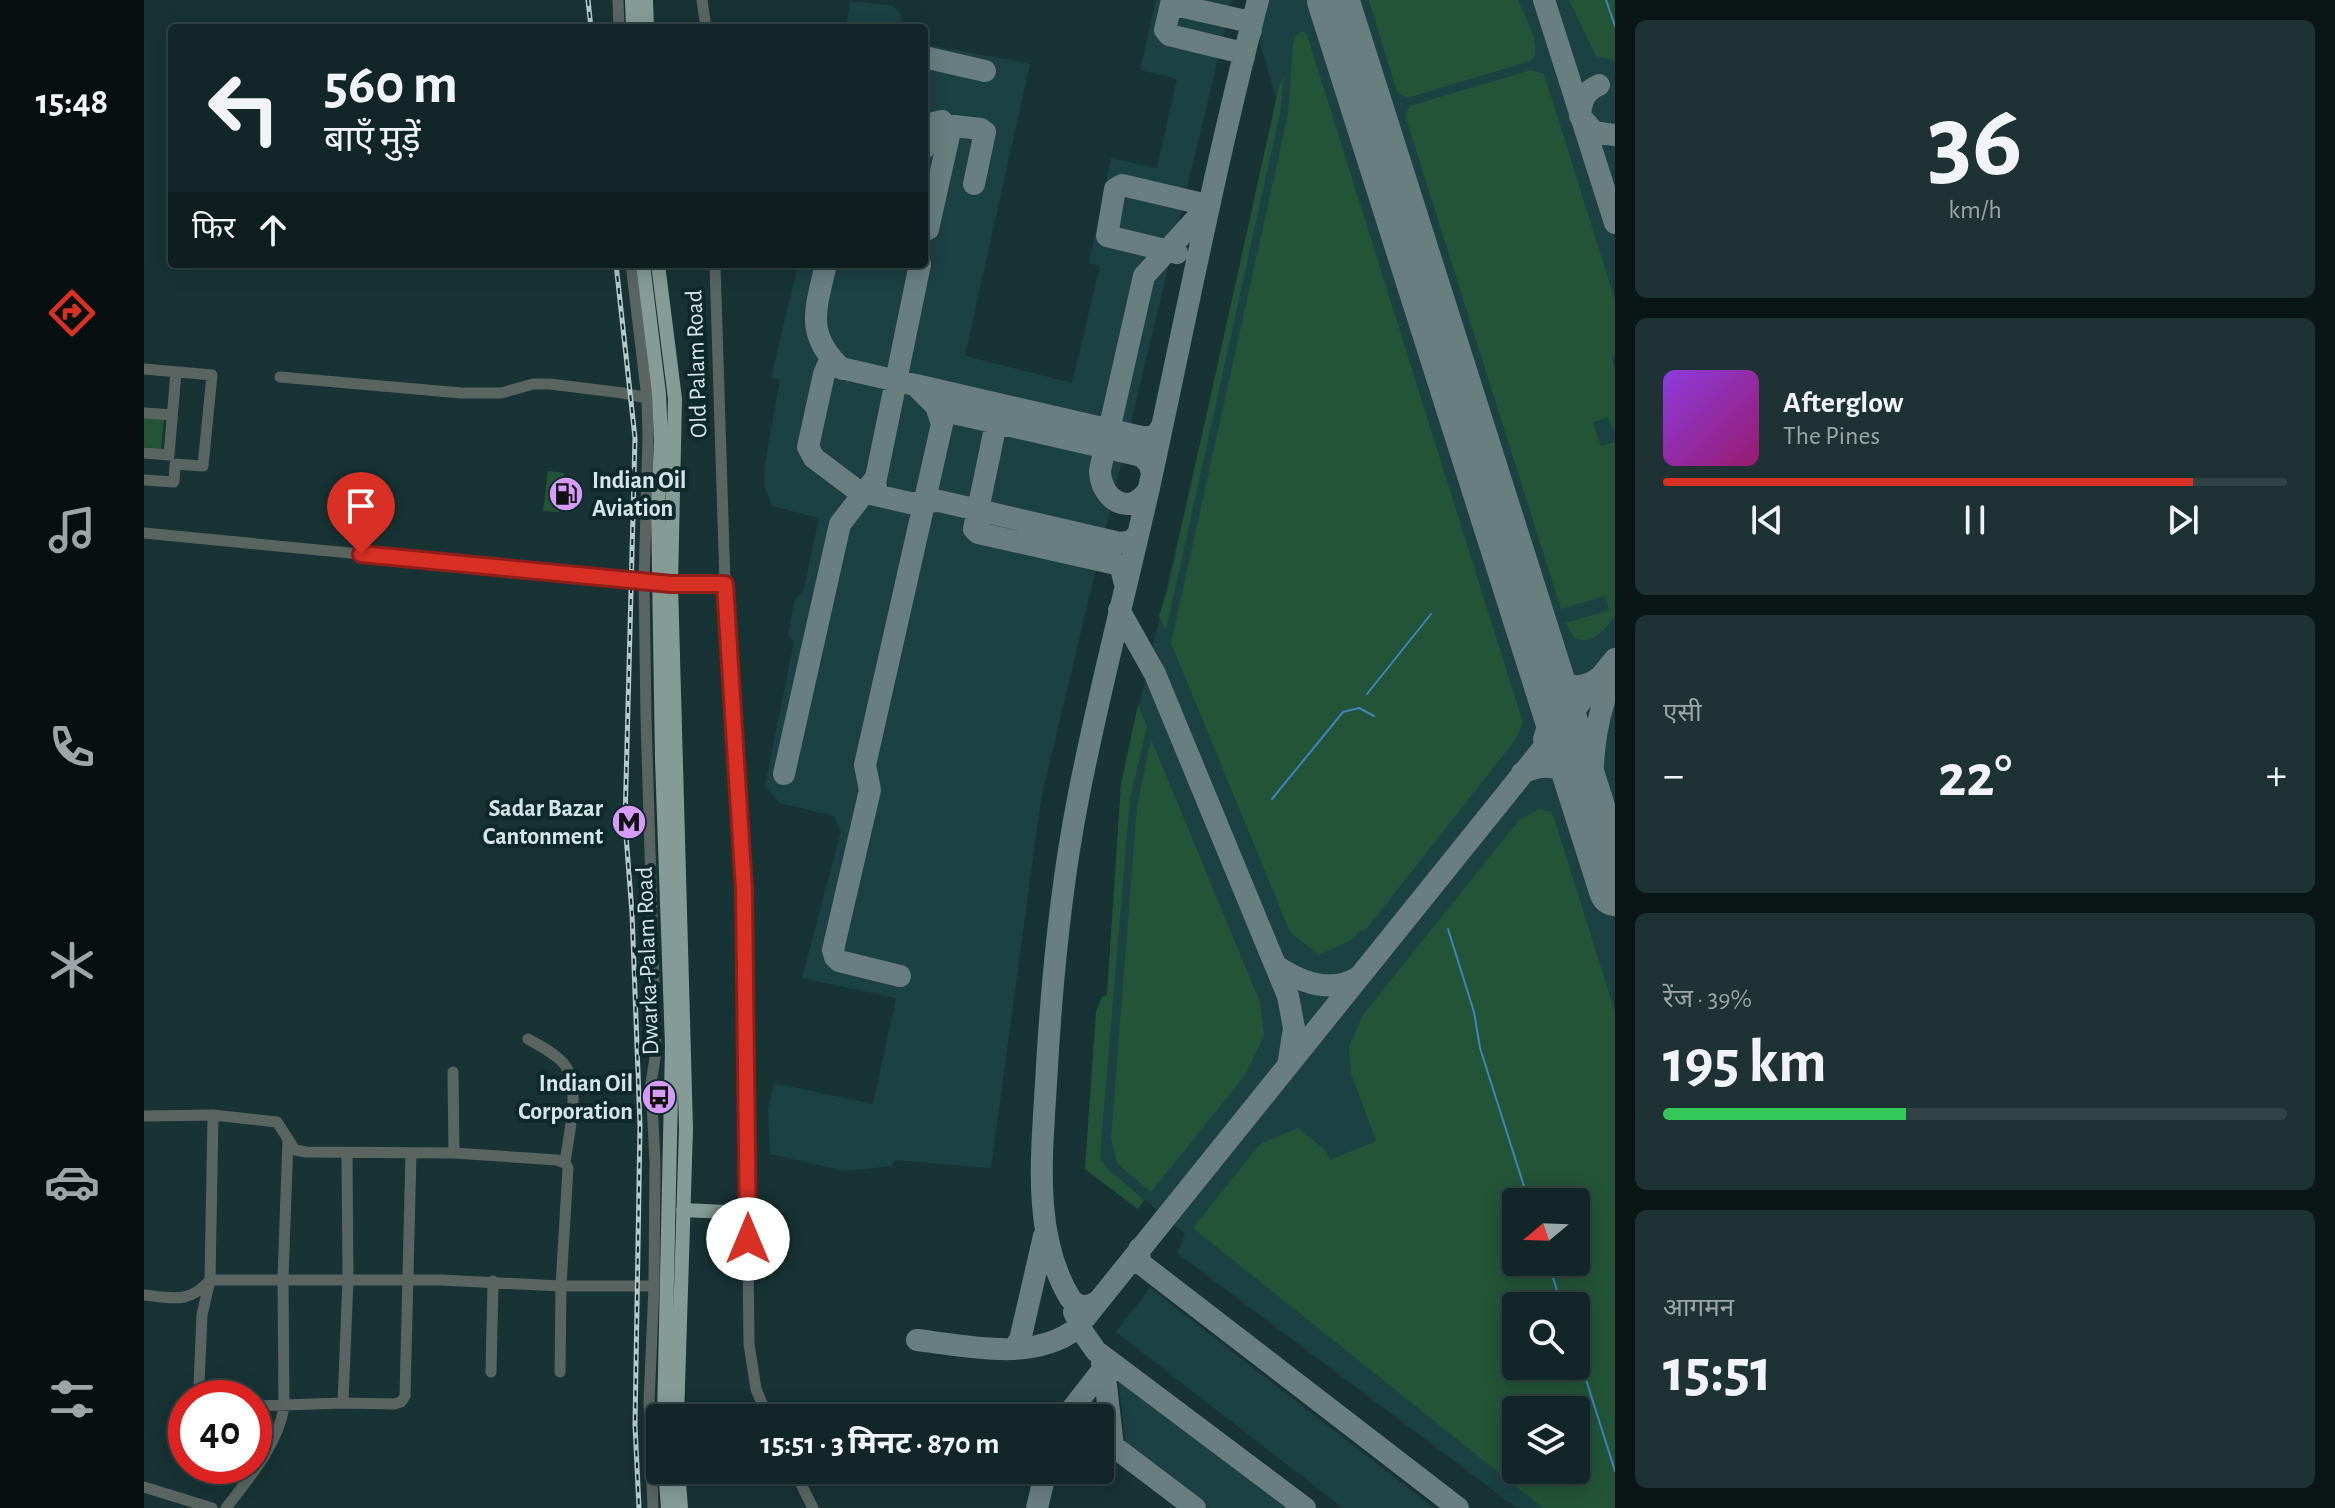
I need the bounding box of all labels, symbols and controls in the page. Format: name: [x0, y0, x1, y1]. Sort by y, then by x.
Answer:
icon: left: [192, 56, 296, 160]
text: 560 m: [324, 57, 458, 113]
text: 15:48: [36, 84, 108, 120]
text: 36: [1927, 91, 2023, 195]
text: बाएँ मुड़ें: [324, 122, 421, 158]
text: km/h: [1948, 197, 2002, 223]
icon: ahead: [251, 208, 295, 252]
text: फिर: [192, 214, 235, 244]
icon: directions: [44, 285, 100, 341]
street label: Old Palam Road: [682, 289, 712, 438]
text: Afterglow: [1783, 388, 1904, 418]
text: The Pines: [1783, 423, 1880, 449]
place label: Indian Oil Aviation: [592, 469, 686, 521]
pin: [327, 472, 395, 554]
fuel station icon: Indian Oil Aviation: [547, 475, 585, 513]
icon: arrive: [339, 484, 383, 528]
icon: previous: [1745, 498, 1789, 542]
icon: pause: [1953, 498, 1997, 542]
icon: next: [2161, 498, 2205, 542]
icon: music: [44, 502, 100, 558]
text: एसी: [1663, 700, 1702, 726]
icon: phone: [44, 719, 100, 775]
text: 22°: [1938, 747, 2012, 807]
text: −: [1663, 754, 1684, 798]
text: +: [2266, 754, 2287, 798]
place label: Sadar Bazar Cantonment: [483, 797, 604, 849]
metro station icon: Sadar Bazar Cantonment: [610, 803, 648, 841]
street label: Dwarka-Palam Road: [633, 866, 663, 1056]
icon: climate: [44, 937, 100, 993]
text: रेंज · 39%: [1663, 986, 1752, 1012]
text: 195 km: [1663, 1033, 1827, 1093]
place label: Indian Oil Corporation: [518, 1072, 633, 1124]
bus stop icon: Indian Oil Corporation: [640, 1078, 678, 1116]
icon: car: [44, 1154, 100, 1210]
north arrow: [1502, 1188, 1590, 1276]
map controls: [1502, 1188, 1590, 1484]
position arrow: [706, 1197, 790, 1281]
button: search: [1502, 1292, 1590, 1380]
text: आगमन: [1663, 1295, 1734, 1321]
text: 15:51: [1663, 1342, 1772, 1402]
icon: filters: [44, 1371, 100, 1427]
speed limit sign: 40: [168, 1380, 272, 1484]
button: layers: [1502, 1396, 1590, 1484]
text: 15:51 · 3 मिनट · 870 m: [761, 1429, 999, 1459]

